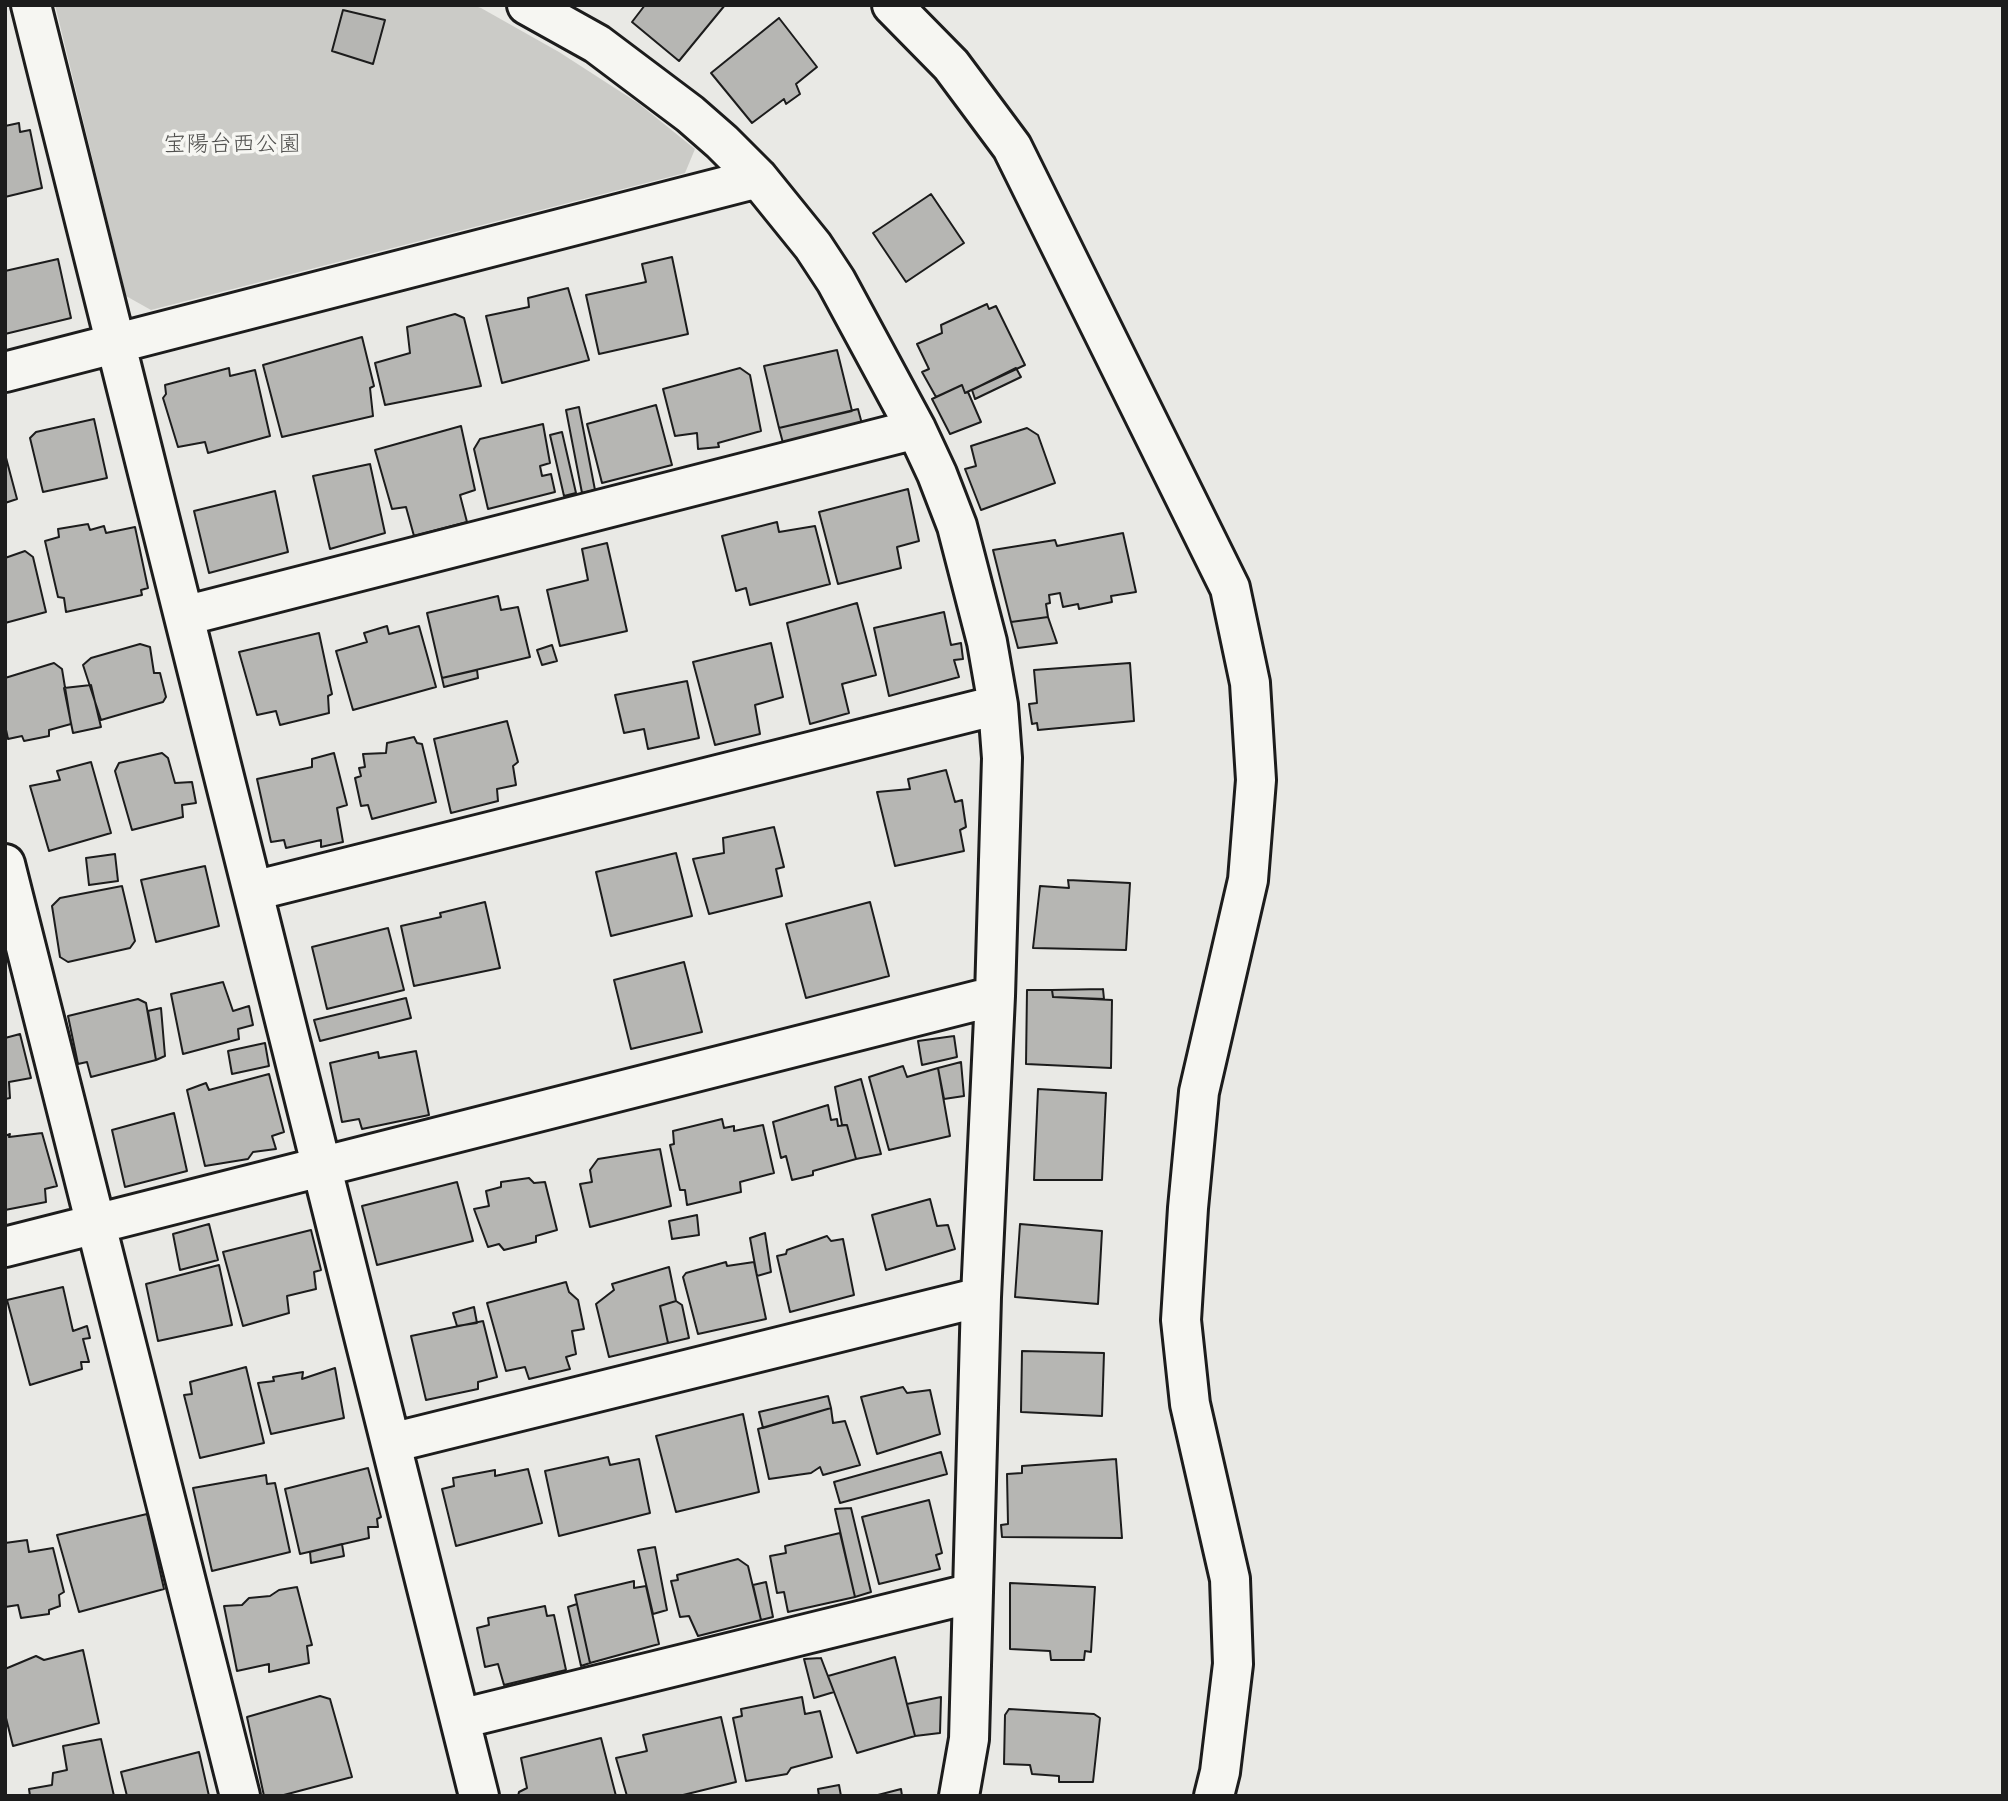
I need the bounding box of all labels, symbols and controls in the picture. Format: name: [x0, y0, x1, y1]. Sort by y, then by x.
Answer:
park label: 宝陽台西公園: [163, 131, 301, 159]

